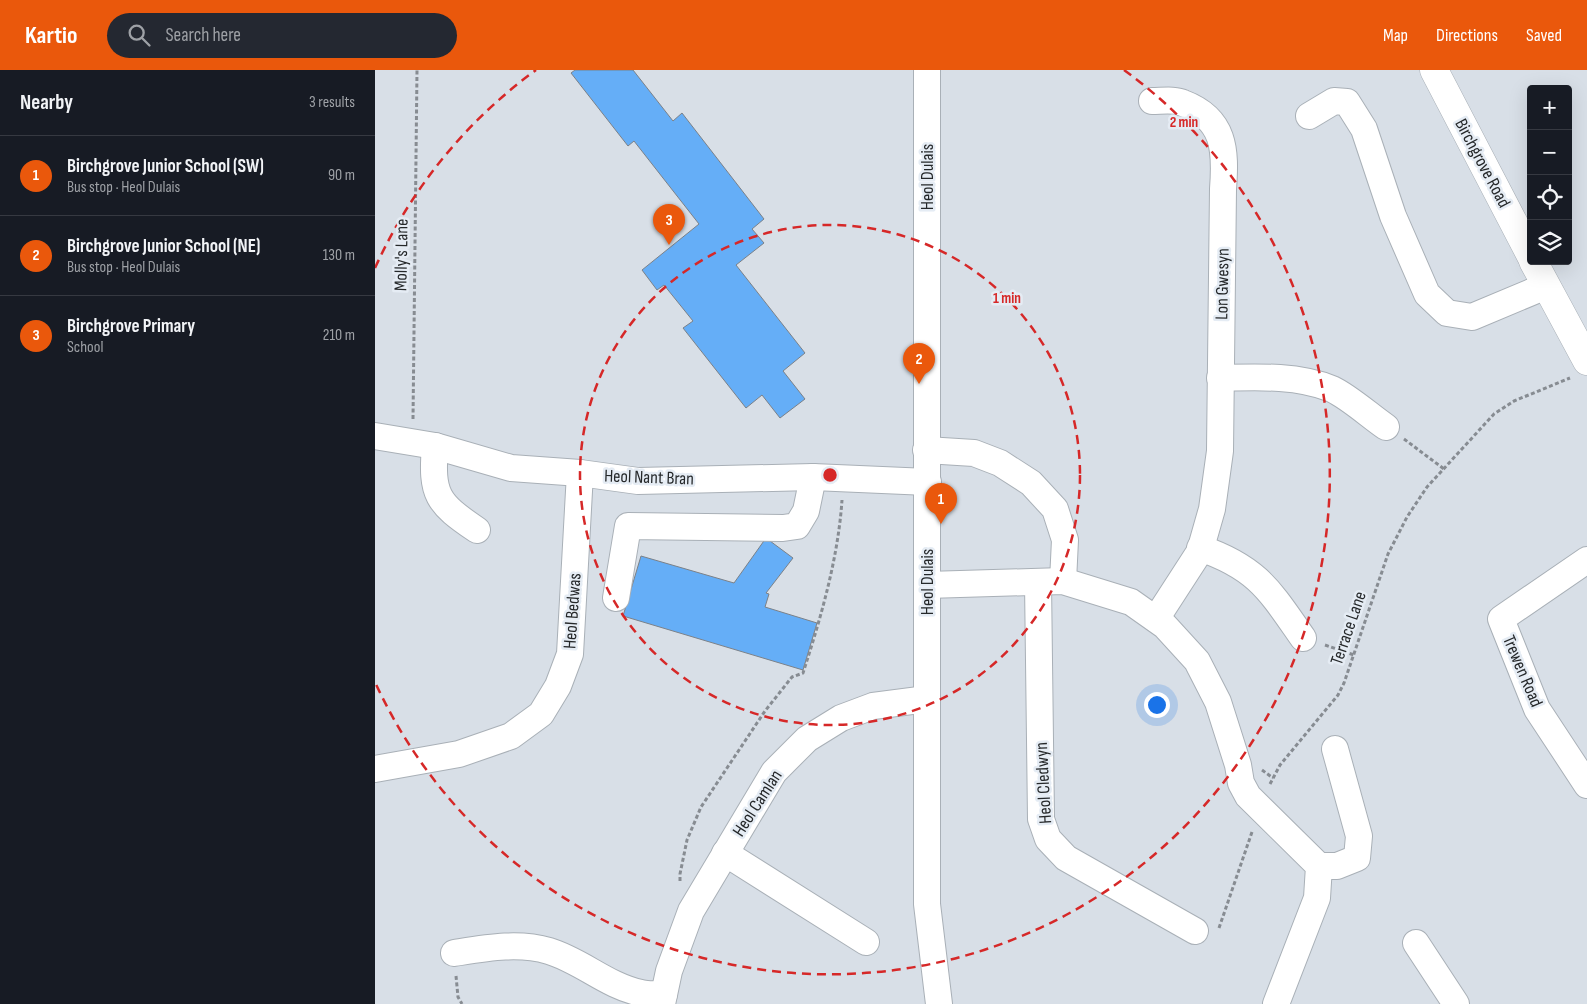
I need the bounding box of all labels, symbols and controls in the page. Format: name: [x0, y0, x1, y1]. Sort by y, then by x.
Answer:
search box: [107, 13, 457, 58]
text: Kartio: [25, 21, 77, 50]
icon: search: [125, 21, 153, 49]
text: Search here: [165, 24, 241, 47]
text: Map: [1383, 25, 1408, 46]
text: Directions: [1436, 25, 1498, 46]
text: Saved: [1526, 25, 1562, 46]
map controls: [1527, 85, 1572, 265]
button: +: [1527, 85, 1572, 130]
text: Nearby: [20, 90, 73, 115]
text: 3 results: [309, 93, 355, 112]
text: 2 min: [1170, 113, 1198, 132]
street label: Birchgrove Road: [1450, 115, 1515, 211]
button: −: [1527, 130, 1572, 175]
street label: Heol Dulais: [917, 144, 938, 210]
text: Birchgrove Junior School (SW): [67, 155, 264, 178]
text: 1: [33, 166, 39, 185]
text: 90 m: [328, 166, 355, 185]
button: locate: [1527, 175, 1572, 220]
text: Bus stop · Heol Dulais: [67, 178, 180, 197]
pin: 3: [653, 204, 685, 245]
street label: Molly's Lane: [390, 219, 413, 291]
button: layers: [1527, 220, 1572, 265]
text: Birchgrove Junior School (NE): [67, 235, 260, 258]
text: 2: [32, 246, 40, 265]
text: 130 m: [323, 246, 355, 265]
street label: Lon Gwesyn: [1211, 248, 1234, 320]
text: Bus stop · Heol Dulais: [67, 258, 180, 277]
text: 1 min: [993, 289, 1021, 308]
text: Birchgrove Primary: [67, 315, 195, 338]
text: 3: [32, 326, 40, 345]
text: 210 m: [323, 326, 355, 345]
text: School: [67, 338, 103, 357]
pin: 2: [903, 343, 935, 384]
street label: Heol Nant Bran: [604, 465, 694, 490]
centre of rings: [821, 466, 839, 484]
pin: 1: [925, 483, 957, 524]
street label: Heol Dulais: [917, 549, 938, 615]
street label: Heol Bedwas: [559, 572, 586, 650]
street label: Terrace Lane: [1326, 589, 1371, 668]
street label: Trewen Road: [1498, 632, 1547, 710]
your location: [1144, 692, 1170, 718]
street label: Heol Cledwyn: [1031, 742, 1056, 824]
street label: Heol Camlan: [728, 766, 787, 840]

